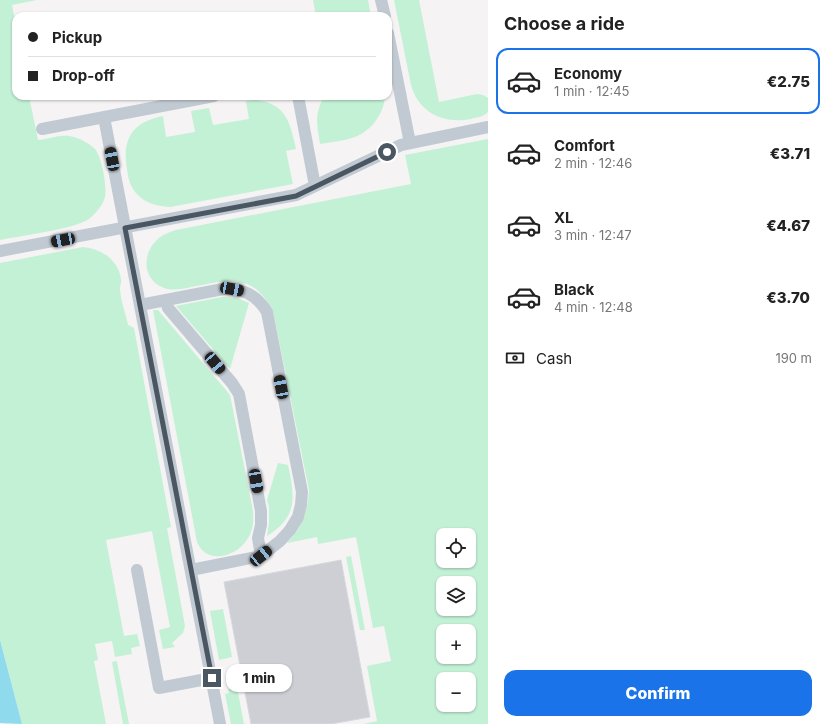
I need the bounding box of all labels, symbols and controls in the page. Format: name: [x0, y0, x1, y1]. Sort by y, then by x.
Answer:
text: Choose a ride: [504, 13, 625, 34]
text: Pickup: [52, 28, 102, 47]
icon: car: [506, 63, 542, 99]
text: Economy: [554, 64, 622, 83]
text: Drop-off: [52, 66, 115, 85]
text: €2.75: [767, 72, 810, 91]
text: 1 min · 12:45: [554, 83, 629, 99]
icon: car: [506, 135, 542, 171]
text: Comfort: [554, 136, 615, 155]
route start: [378, 143, 396, 161]
text: €3.71: [770, 144, 810, 163]
car: [104, 146, 120, 172]
text: 2 min · 12:46: [554, 155, 632, 171]
icon: car: [506, 207, 542, 243]
text: XL: [554, 208, 574, 227]
text: €4.67: [766, 216, 810, 235]
text: 3 min · 12:47: [554, 227, 632, 243]
car: [50, 232, 76, 248]
icon: car: [506, 279, 542, 315]
text: Black: [554, 280, 594, 299]
car: [219, 281, 245, 297]
text: €3.70: [766, 288, 810, 307]
text: 4 min · 12:48: [554, 299, 633, 315]
icon: cash: [504, 347, 526, 369]
text: Cash: [536, 349, 572, 368]
car: [203, 350, 227, 376]
text: 190 m: [775, 350, 812, 366]
car: [273, 374, 289, 400]
car: [248, 468, 264, 494]
map controls: [436, 528, 476, 712]
button: locate: [436, 528, 476, 568]
car: [248, 544, 274, 568]
button: layers: [436, 576, 476, 616]
button: +: [436, 624, 476, 664]
callout: 1 min: [226, 664, 292, 692]
route end: [203, 669, 221, 687]
text: 1 min: [243, 670, 275, 686]
button: Confirm: [504, 670, 812, 716]
button: −: [436, 672, 476, 712]

